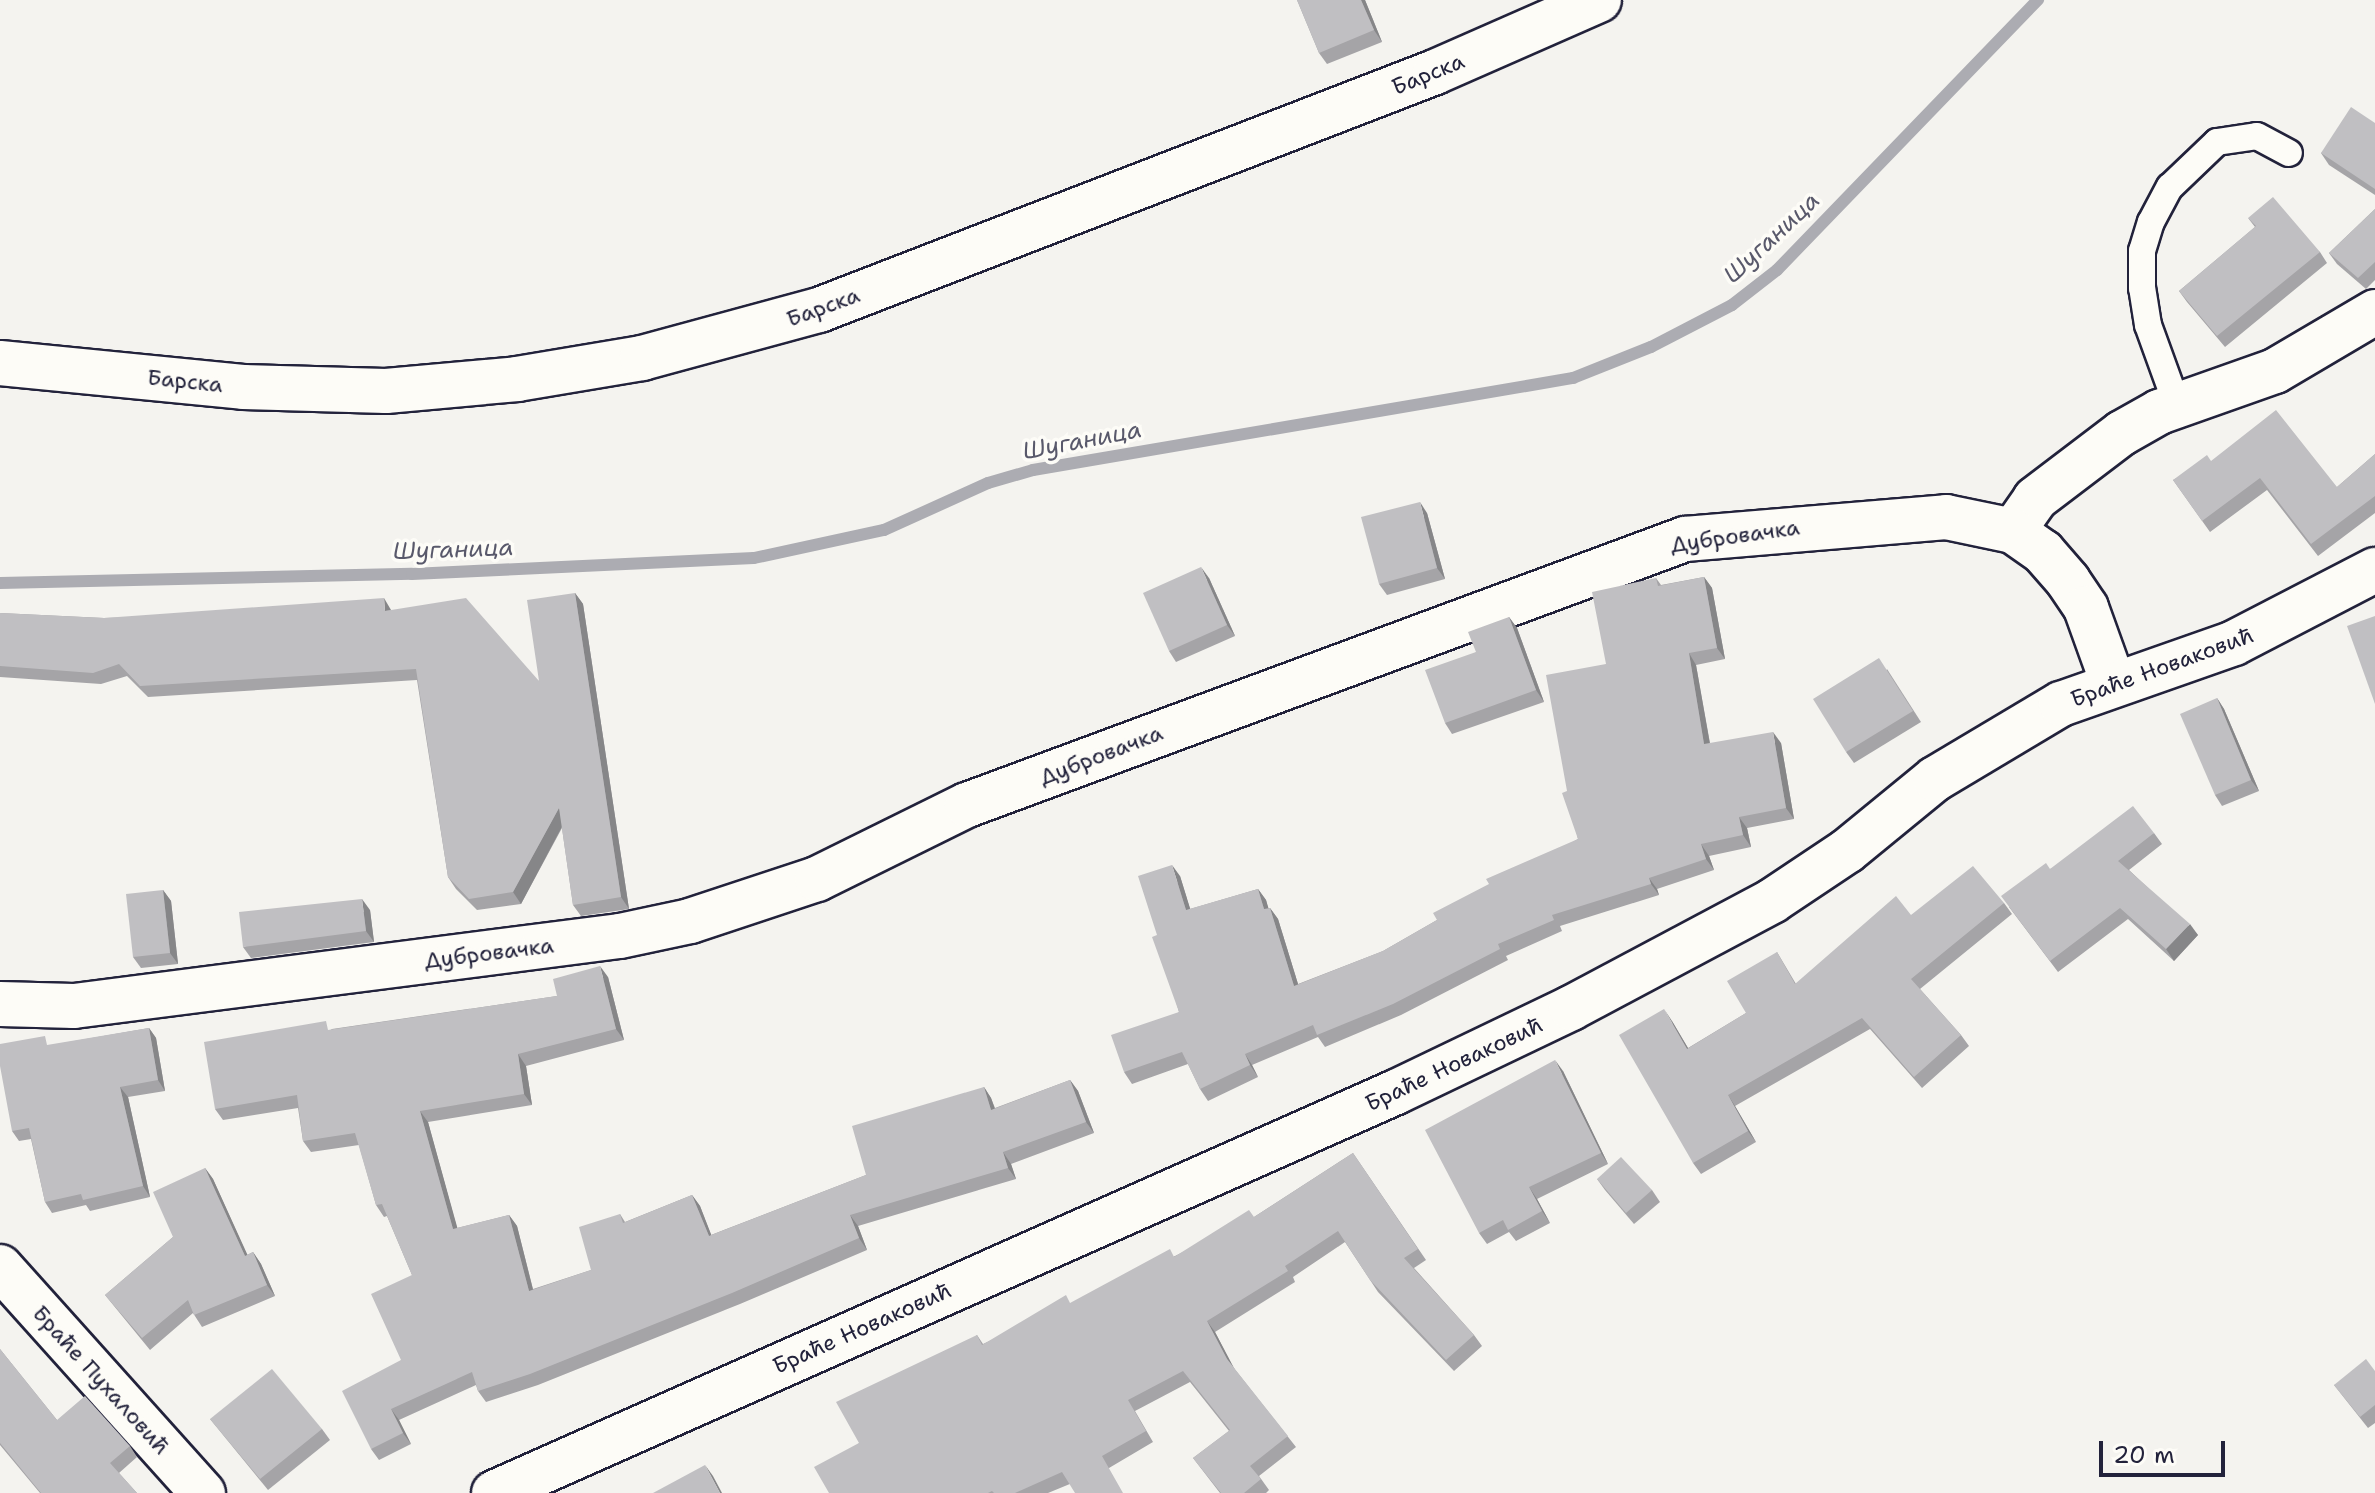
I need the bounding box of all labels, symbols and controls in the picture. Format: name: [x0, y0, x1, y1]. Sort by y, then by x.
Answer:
street label: Барска: [1388, 48, 1468, 100]
water label: Шуганица: [1718, 186, 1826, 290]
street label: Барска: [783, 282, 863, 332]
street label: Барска: [146, 364, 224, 398]
water label: Шуганица: [1020, 415, 1144, 467]
street label: Дубровачка: [1669, 514, 1801, 558]
water label: Шуганица: [392, 534, 514, 566]
street label: Браће Новаковић: [2067, 622, 2257, 712]
street label: Дубровачка: [1036, 719, 1166, 791]
street label: Дубровачка: [423, 932, 555, 974]
street label: Браће Новаковић: [1361, 1011, 1547, 1117]
street label: Браће Новаковић: [769, 1277, 955, 1379]
street label: Браће Пухаловић: [27, 1300, 175, 1460]
scale bar: [2103, 1425, 2229, 1475]
text: 20 m: [2113, 1439, 2175, 1471]

